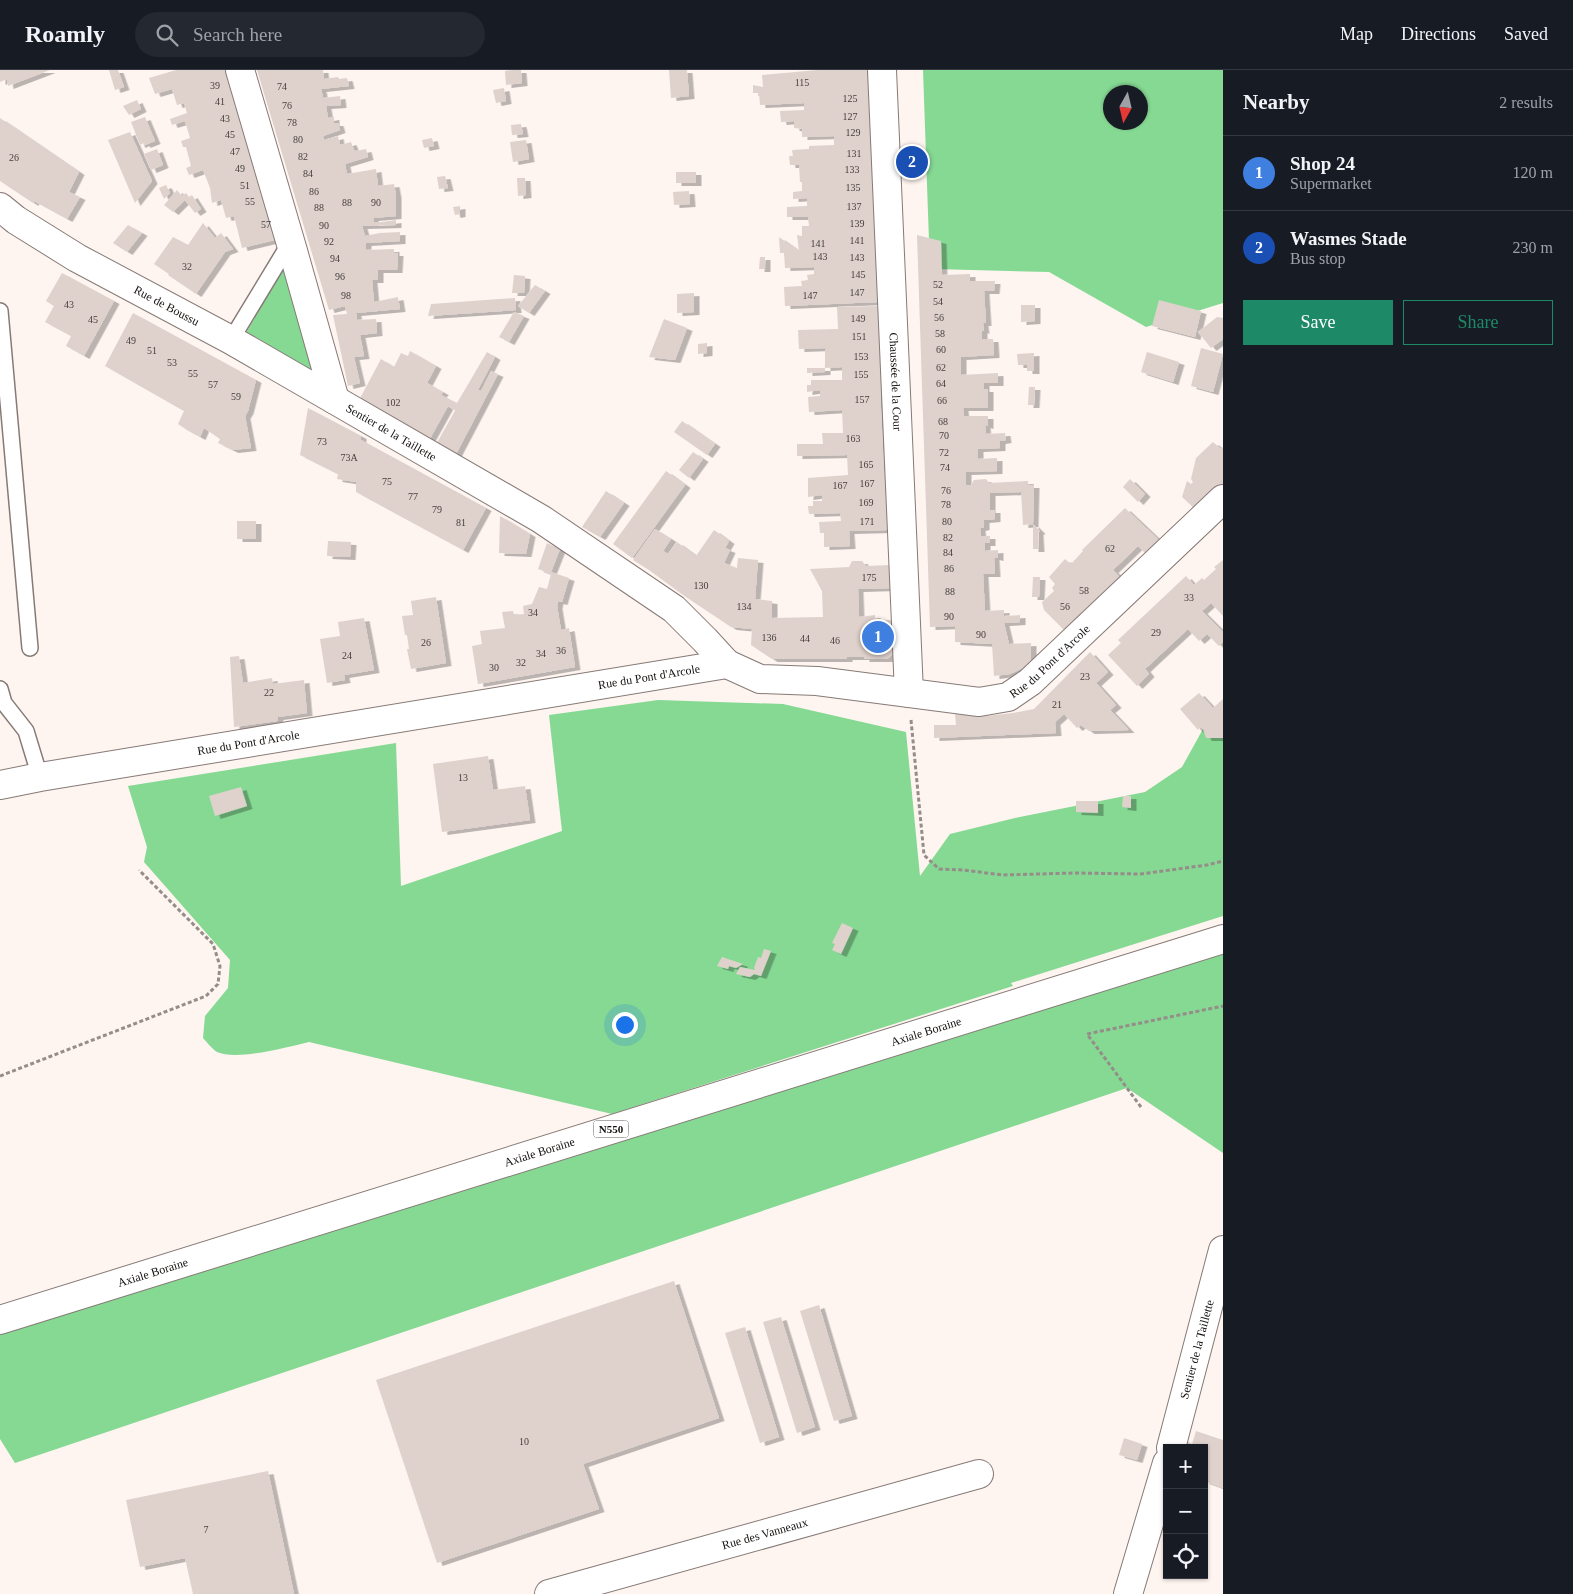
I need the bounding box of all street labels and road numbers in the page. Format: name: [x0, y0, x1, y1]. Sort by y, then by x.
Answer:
street label: Rue de Boussu: [132, 283, 202, 329]
street label: Chaussée de la Cour: [886, 332, 905, 431]
street label: Sentier de la Taillette: [344, 401, 439, 464]
street label: Rue du Pont d'Arcole: [1007, 622, 1093, 701]
street label: Rue du Pont d'Arcole: [597, 662, 701, 692]
street label: Rue du Pont d'Arcole: [196, 727, 300, 758]
street label: Axiale Boraine: [889, 1014, 963, 1049]
road number: N550: [594, 1120, 628, 1138]
street label: Axiale Boraine: [502, 1134, 576, 1169]
street label: Axiale Boraine: [116, 1255, 190, 1290]
street label: Sentier de la Taillette: [1177, 1298, 1217, 1400]
street label: Rue des Vanneaux: [720, 1515, 809, 1552]

